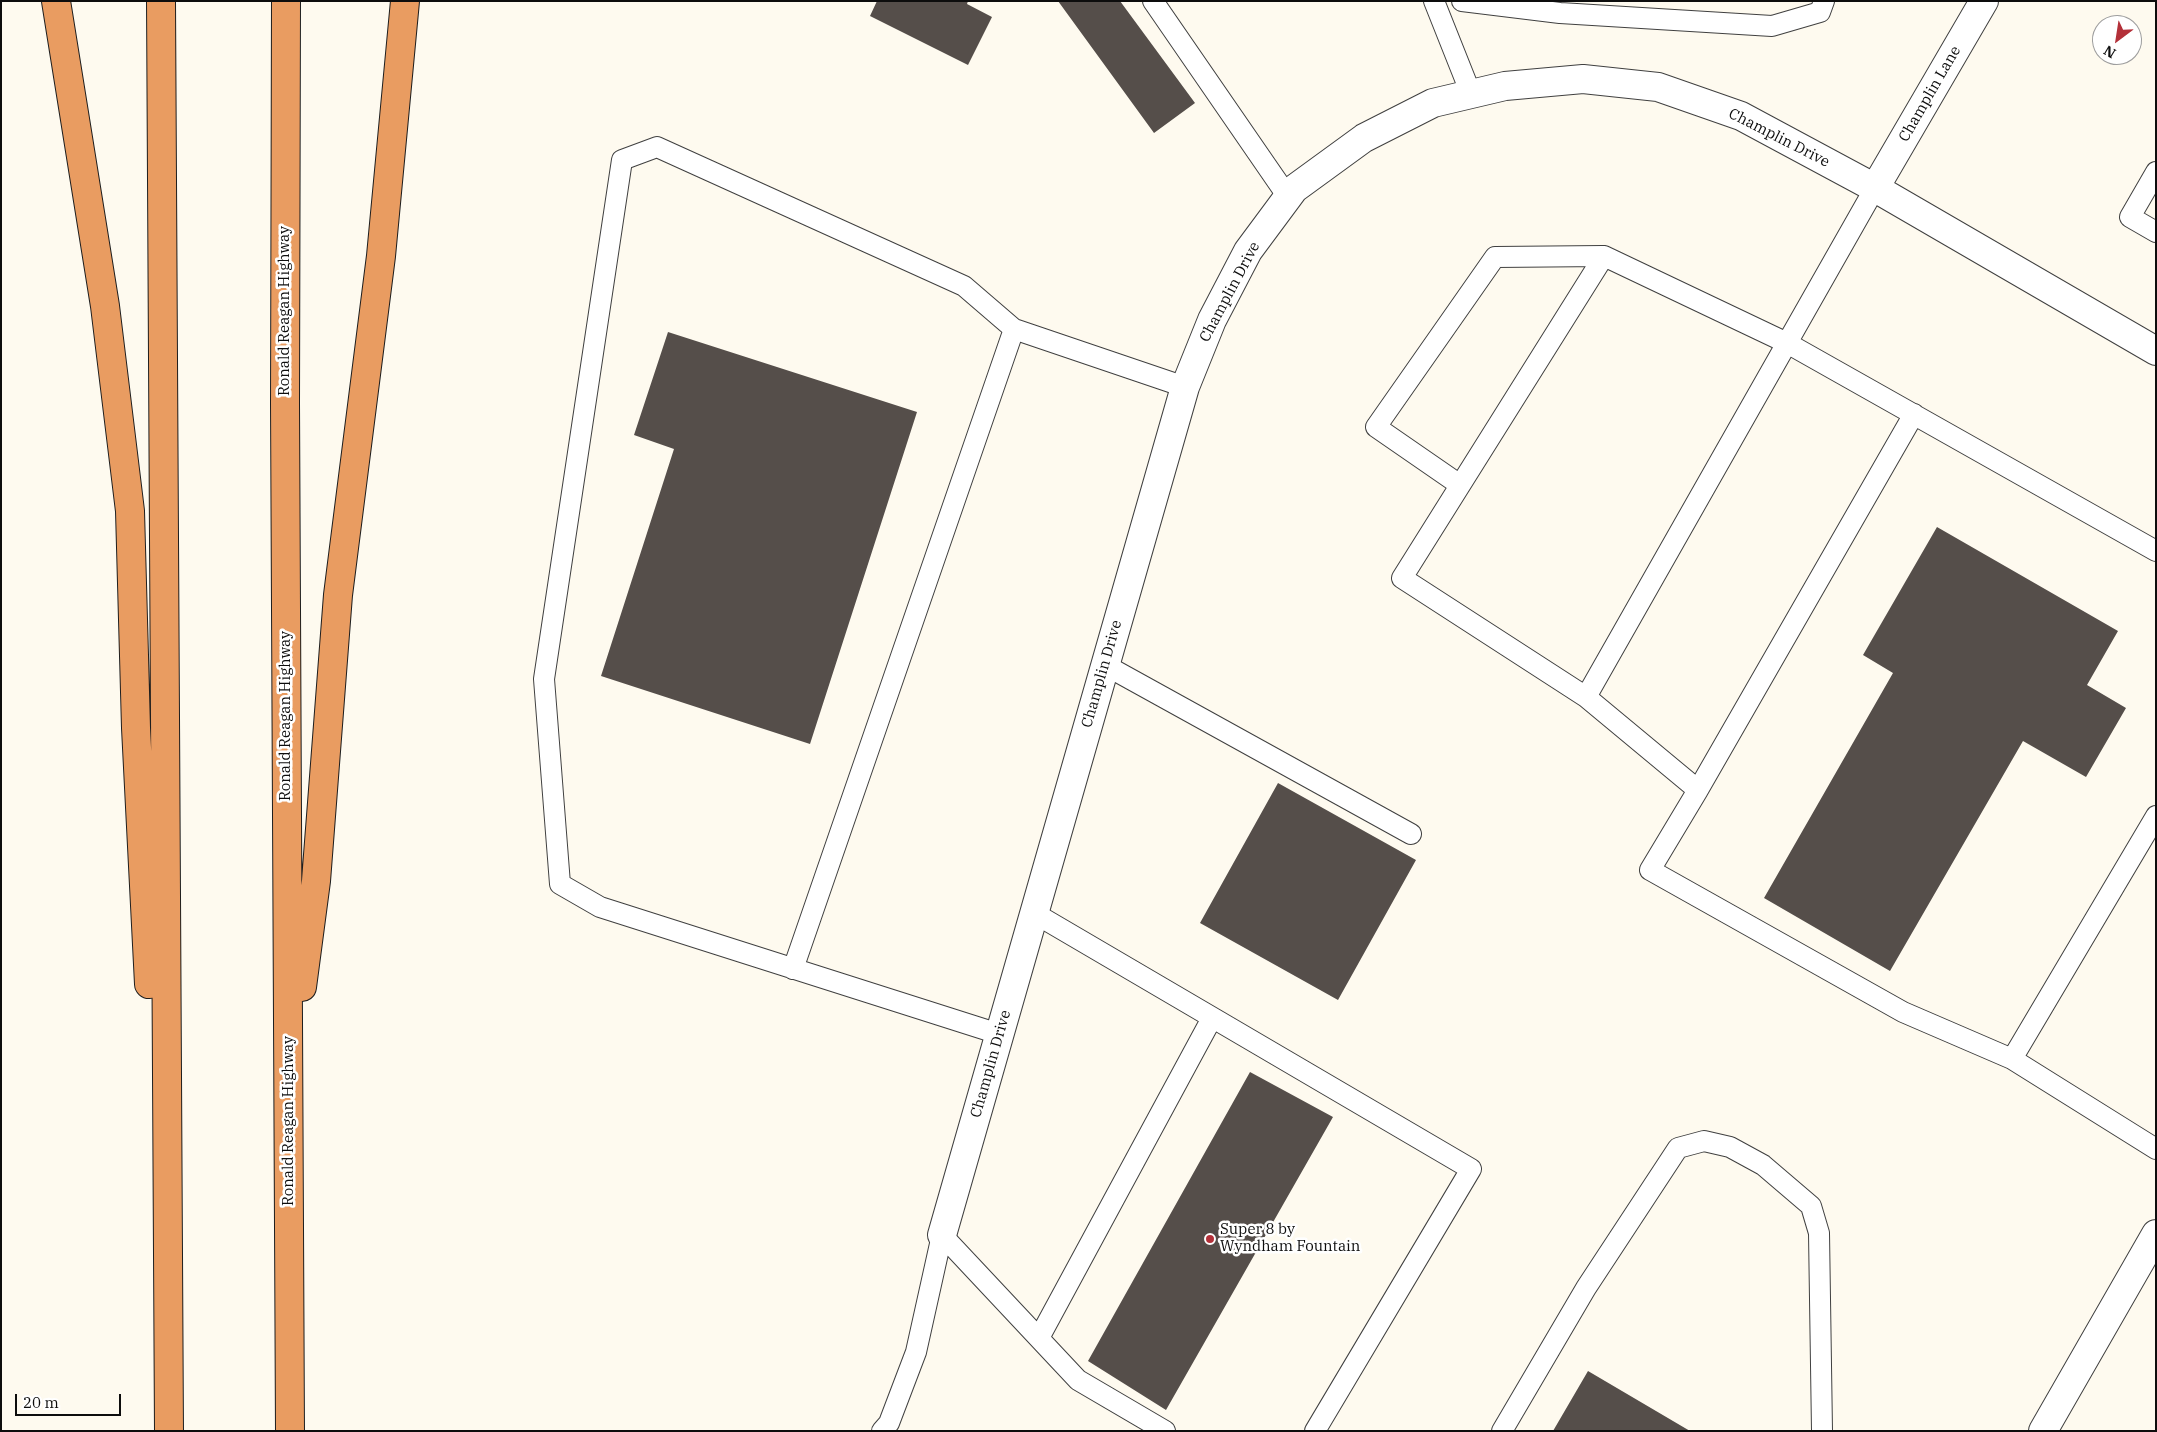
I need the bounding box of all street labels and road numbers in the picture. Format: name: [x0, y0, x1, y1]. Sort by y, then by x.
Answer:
street label: Champlin Lane: [1895, 43, 1965, 145]
street label: Champlin Drive: [1725, 105, 1833, 171]
street label: Ronald Reagan Highway: [276, 226, 294, 396]
street label: Champlin Drive: [1196, 239, 1264, 345]
street label: Champlin Drive: [1078, 618, 1126, 730]
street label: Ronald Reagan Highway: [277, 631, 295, 801]
street label: Champlin Drive: [967, 1008, 1015, 1120]
street label: Ronald Reagan Highway: [280, 1036, 298, 1206]

